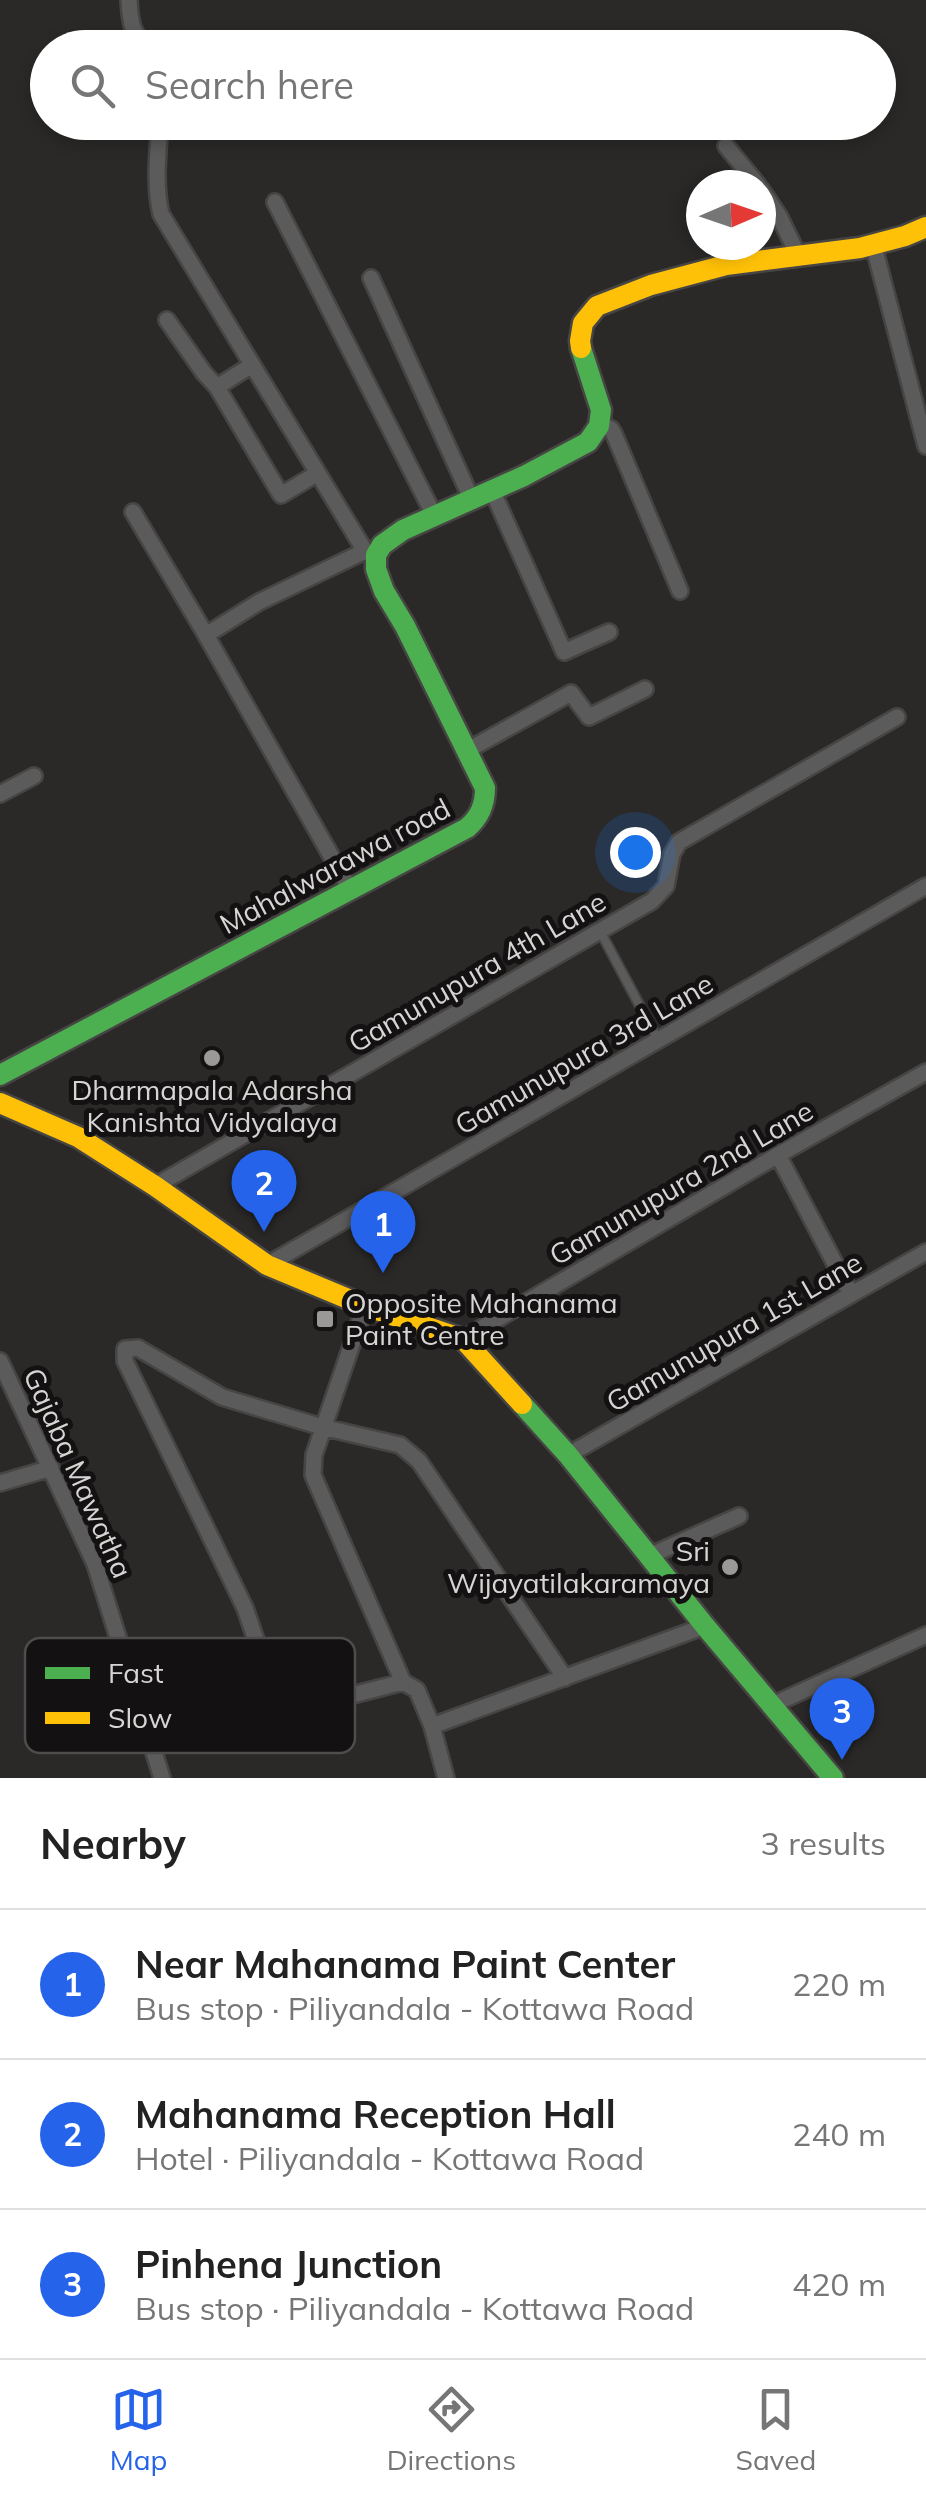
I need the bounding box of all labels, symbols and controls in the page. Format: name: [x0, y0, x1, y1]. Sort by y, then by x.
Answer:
search box: [30, 30, 896, 140]
icon: search: [65, 58, 120, 113]
text: Search here: [145, 61, 354, 109]
north arrow: [686, 170, 776, 260]
street label: Mahalwarawa road: [214, 790, 456, 941]
your location: [610, 827, 661, 878]
street label: Gamunupura 4th Lane: [342, 883, 612, 1060]
street label: Gamunupura 3rd Lane: [448, 965, 719, 1142]
marker: Dharmapala Adarsha Kanishta Vidyalaya: [201, 1047, 223, 1069]
place label: Dharmapala Adarsha Kanishta Vidyalaya: [71, 1072, 353, 1139]
street label: Gamunupura 2nd Lane: [543, 1093, 819, 1272]
pin: 2: [232, 1150, 296, 1232]
pin: 1: [350, 1190, 416, 1273]
street label: Gamunupura 1st Lane: [600, 1244, 868, 1419]
place label: Opposite Mahanama Paint Centre: [345, 1285, 618, 1352]
marker: Opposite Mahanama Paint Centre: [314, 1308, 336, 1330]
street label: Gajaba Mawatha: [16, 1362, 140, 1583]
place label: Sri Wijayatilakaramaya: [447, 1533, 710, 1600]
marker: Sri Wijayatilakaramaya: [719, 1556, 741, 1578]
legend: [25, 1638, 355, 1753]
text: Fast: [108, 1655, 164, 1690]
pin: 3: [810, 1678, 874, 1760]
text: Slow: [108, 1700, 172, 1735]
text: Nearby: [40, 1817, 186, 1870]
text: 3 results: [761, 1823, 886, 1863]
text: Near Mahanama Paint Center: [135, 1940, 675, 1988]
text: 1: [63, 1964, 82, 2004]
text: 220 m: [792, 1964, 886, 2004]
text: Bus stop · Piliyandala - Kottawa Road: [135, 1988, 694, 2028]
text: Mahanama Reception Hall: [135, 2090, 616, 2138]
text: 2: [63, 2114, 82, 2154]
text: 240 m: [792, 2114, 886, 2154]
text: Hotel · Piliyandala - Kottawa Road: [135, 2138, 644, 2178]
text: Pinhena Junction: [135, 2240, 442, 2288]
text: 3: [63, 2264, 82, 2304]
text: 420 m: [792, 2264, 886, 2304]
text: Bus stop · Piliyandala - Kottawa Road: [135, 2288, 694, 2328]
tab: Map: [110, 2382, 167, 2477]
tab: Directions: [387, 2382, 516, 2477]
tab: Saved: [735, 2382, 816, 2477]

